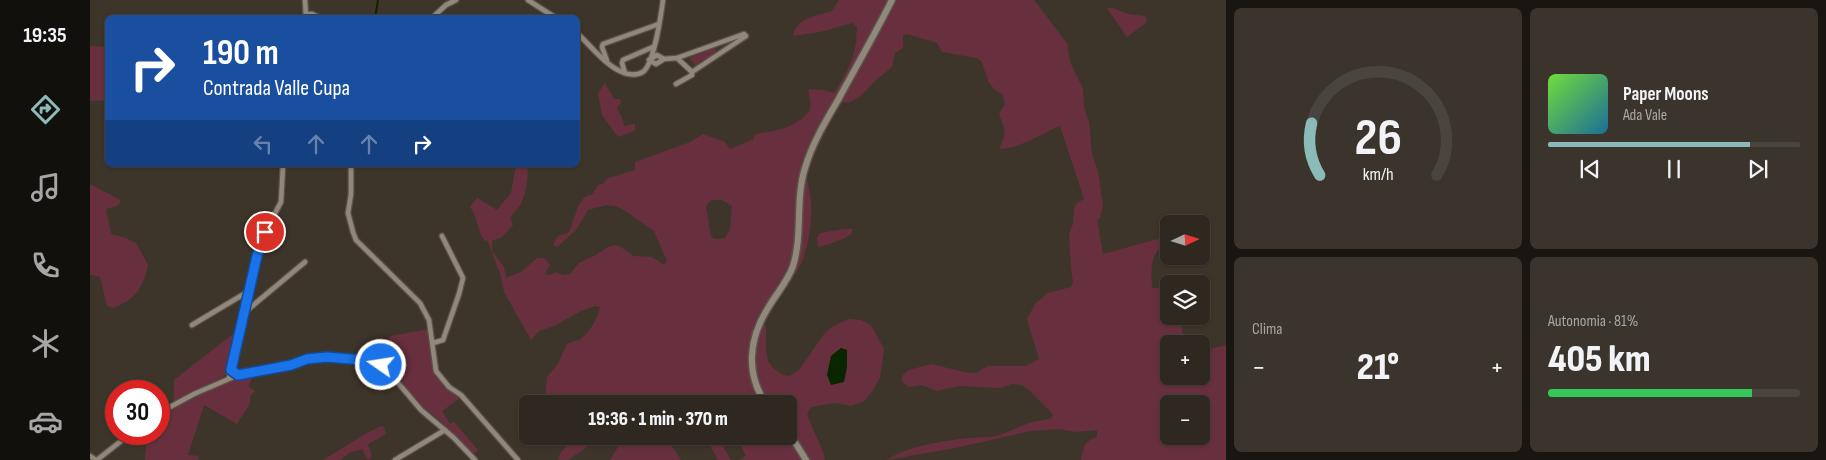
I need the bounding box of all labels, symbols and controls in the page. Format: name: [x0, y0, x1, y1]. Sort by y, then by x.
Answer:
text: 19:35: [23, 22, 67, 49]
text: 190 m: [203, 32, 279, 75]
icon: right: [120, 35, 185, 100]
text: Contrada Valle Cupa: [203, 75, 350, 102]
text: Paper Moons: [1623, 83, 1709, 106]
icon: directions: [28, 92, 63, 127]
text: Ada Vale: [1623, 106, 1667, 125]
text: 26: [1354, 107, 1402, 170]
icon: left: [249, 130, 277, 158]
icon: ahead: [302, 130, 330, 158]
icon: ahead: [355, 130, 383, 158]
icon: right: [408, 130, 436, 158]
icon: previous: [1576, 155, 1604, 183]
icon: pause: [1660, 155, 1688, 183]
icon: next: [1744, 155, 1772, 183]
text: km/h: [1363, 164, 1393, 185]
icon: music: [28, 170, 63, 205]
pin: [244, 211, 286, 253]
north arrow: [1160, 215, 1210, 265]
map controls: [1160, 215, 1210, 445]
icon: arrive: [251, 218, 279, 246]
icon: phone: [28, 248, 63, 283]
button: layers: [1160, 275, 1210, 325]
text: Autonomia · 81%: [1548, 312, 1638, 331]
text: Clima: [1252, 320, 1282, 339]
icon: climate: [28, 326, 63, 361]
button: +: [1160, 335, 1210, 385]
text: 405 km: [1548, 337, 1651, 382]
position arrow: [354, 338, 406, 390]
text: 21°: [1357, 345, 1399, 390]
text: −: [1252, 351, 1266, 384]
text: +: [1490, 351, 1504, 384]
speed limit sign: 30: [105, 380, 170, 445]
button: −: [1160, 395, 1210, 445]
icon: car: [28, 404, 63, 439]
text: 19:36 · 1 min · 370 m: [588, 408, 728, 431]

